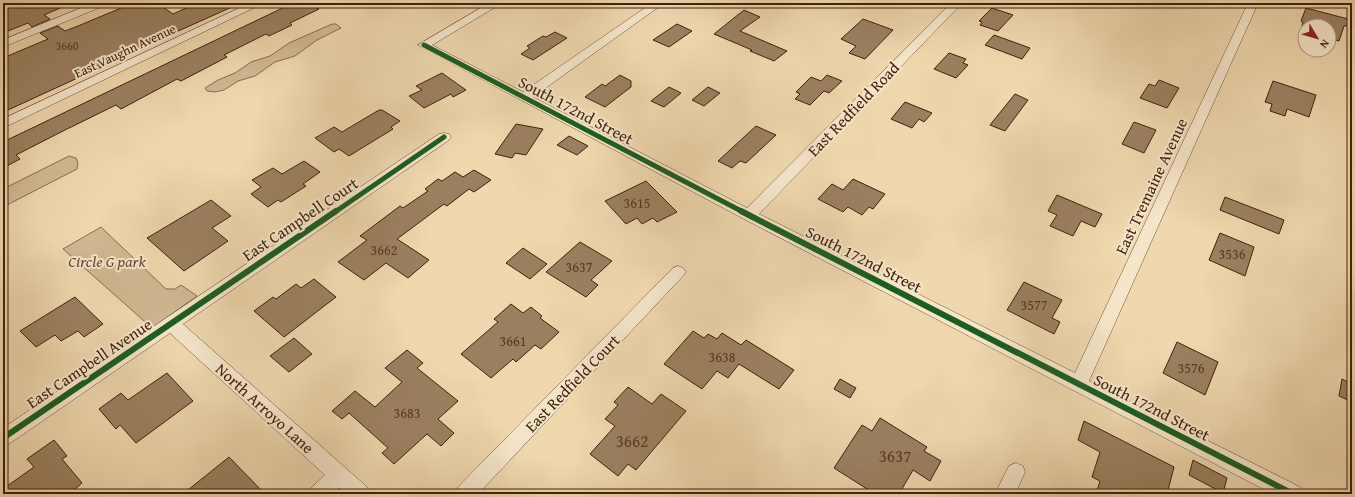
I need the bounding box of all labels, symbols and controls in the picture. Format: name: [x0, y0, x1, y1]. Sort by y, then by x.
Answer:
north arrow: [1297, 18, 1337, 58]
street label: East Vaughn Avenue: [71, 19, 179, 83]
text: N: [1316, 36, 1333, 52]
house number: 3660: [55, 37, 79, 54]
street label: East Redfield Road: [801, 56, 905, 162]
street label: South 172nd Street: [514, 69, 638, 151]
street label: East Tremaine Avenue: [1109, 114, 1193, 258]
street label: East Campbell Court: [237, 171, 363, 267]
house number: 3615: [624, 193, 650, 213]
street label: South 172nd Street: [802, 219, 927, 299]
house number: 3662: [371, 240, 397, 260]
house number: 3536: [1219, 244, 1246, 264]
park label: Circle G park: [68, 249, 147, 273]
house number: 3637: [566, 257, 593, 277]
house number: 3577: [1021, 295, 1048, 315]
street label: East Campbell Avenue: [22, 312, 156, 414]
street label: East Redfield Court: [519, 328, 625, 437]
house number: 3661: [500, 331, 526, 351]
house number: 3638: [709, 347, 736, 367]
street label: North Arroyo Lane: [210, 357, 320, 459]
house number: 3576: [1178, 358, 1205, 378]
street label: South 172nd Street: [1090, 367, 1215, 447]
house number: 3683: [394, 403, 420, 423]
house number: 3662: [616, 428, 648, 453]
house number: 3637: [879, 443, 911, 468]

